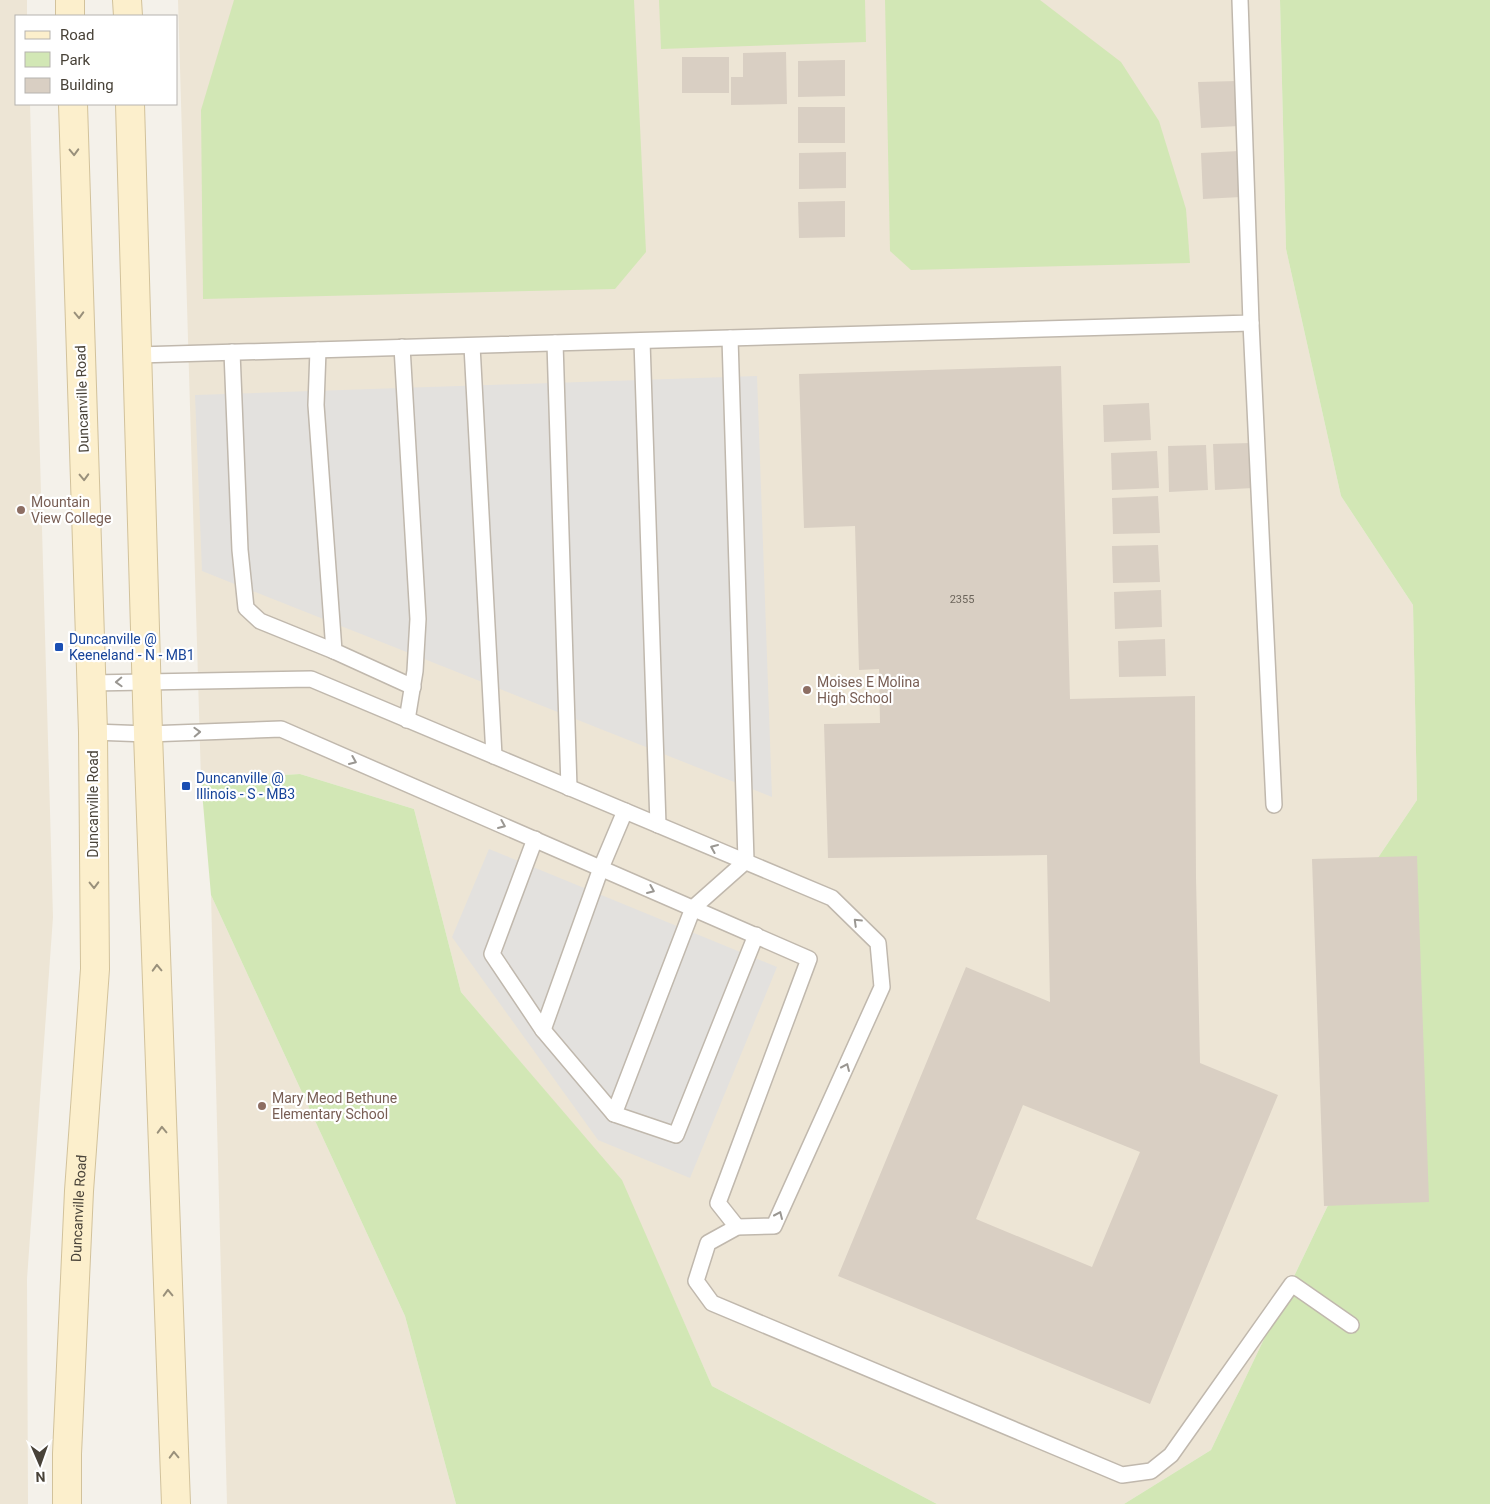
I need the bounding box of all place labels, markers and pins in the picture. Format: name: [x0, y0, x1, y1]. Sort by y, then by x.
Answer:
place label: Mountain View College: [31, 494, 111, 526]
marker: Mountain View College: [15, 504, 27, 516]
place label: Duncanville @ Keeneland - N - MB1: [69, 631, 195, 663]
marker: Duncanville @ Keeneland - N - MB1: [53, 641, 65, 653]
place label: Moises E Molina High School: [817, 674, 920, 706]
marker: Moises E Molina High School: [801, 684, 813, 696]
place label: Duncanville @ Illinois - S - MB3: [196, 770, 295, 802]
marker: Duncanville @ Illinois - S - MB3: [180, 780, 192, 792]
place label: Mary Meod Bethune Elementary School: [272, 1090, 397, 1122]
marker: Mary Meod Bethune Elementary School: [256, 1100, 268, 1112]

